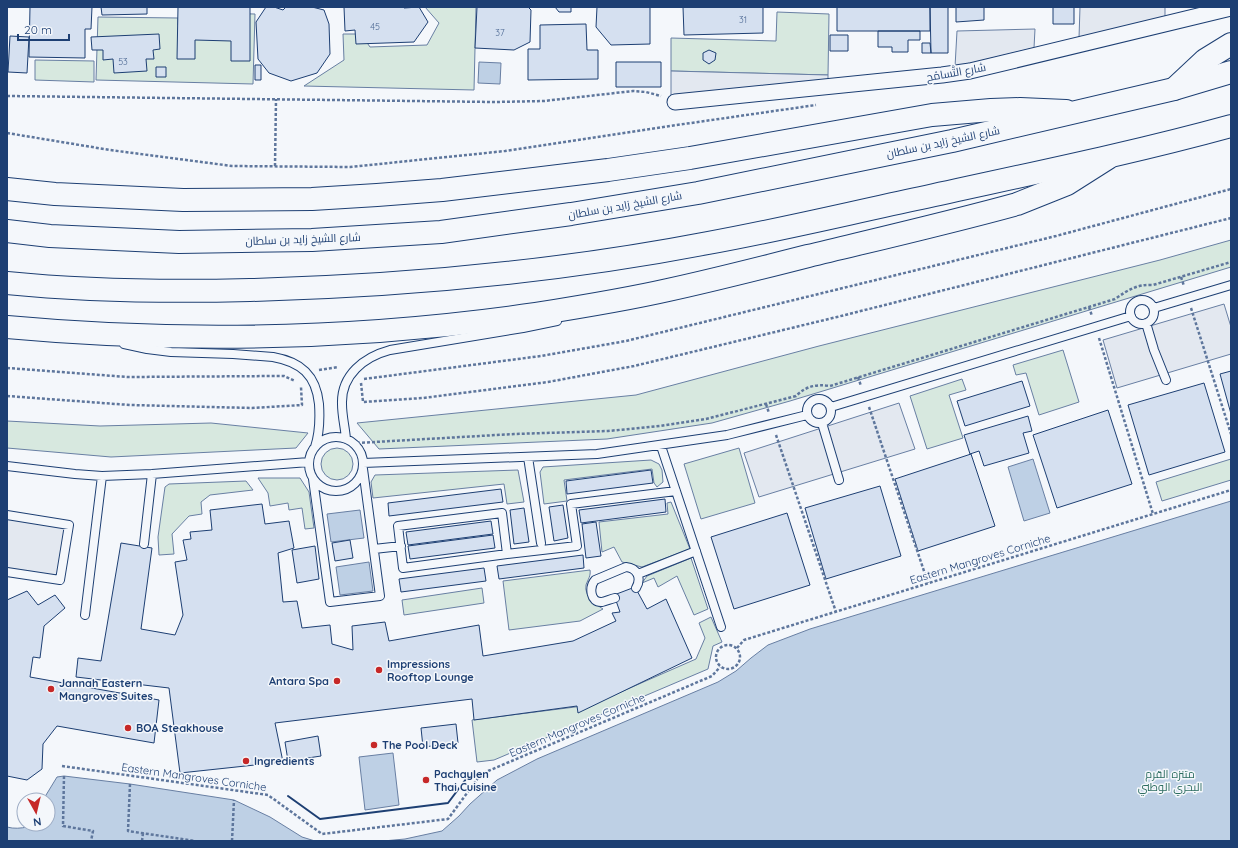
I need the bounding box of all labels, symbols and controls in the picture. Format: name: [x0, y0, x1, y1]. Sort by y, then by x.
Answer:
house number: 31: [739, 14, 747, 25]
scale bar: [18, 16, 69, 42]
house number: 45: [370, 21, 380, 32]
text: 20 m: [24, 22, 52, 37]
house number: 37: [495, 27, 505, 38]
house number: 53: [118, 56, 128, 67]
street label: شارع التَّسامُح: [925, 60, 987, 85]
street label: شارع الشيخ زايد بن سلطان: [885, 123, 1001, 162]
street label: شارع الشيخ زايد بن سلطان: [567, 188, 683, 223]
street label: شارع الشيخ زايد بن سلطان: [245, 230, 361, 249]
street label: Eastern Mangroves Corniche: [908, 531, 1052, 587]
place label: Impressions Rooftop Lounge: [387, 657, 474, 684]
marker: Impressions Rooftop Lounge: [374, 665, 384, 675]
place label: Antara Spa: [269, 674, 329, 688]
place label: Jannah Eastern Mangroves Suites: [59, 676, 153, 703]
marker: Antara Spa: [332, 676, 342, 686]
marker: Jannah Eastern Mangroves Suites: [46, 684, 56, 694]
street label: Eastern Mangroves Corniche: [507, 690, 647, 760]
place label: BOA Steakhouse: [136, 721, 224, 735]
marker: BOA Steakhouse: [123, 723, 133, 733]
place label: The Pool Deck: [382, 738, 458, 752]
marker: The Pool Deck: [369, 740, 379, 750]
place label: Ingredients: [254, 754, 314, 768]
marker: Ingredients: [241, 756, 251, 766]
street label: Eastern Mangroves Corniche: [121, 760, 267, 794]
place label: Pachaylen Thai Cuisine: [434, 767, 497, 794]
park label: متنزه القرم البحري الوطني: [1138, 767, 1202, 796]
marker: Pachaylen Thai Cuisine: [421, 775, 431, 785]
north arrow: [16, 792, 56, 832]
text: N: [32, 814, 42, 829]

